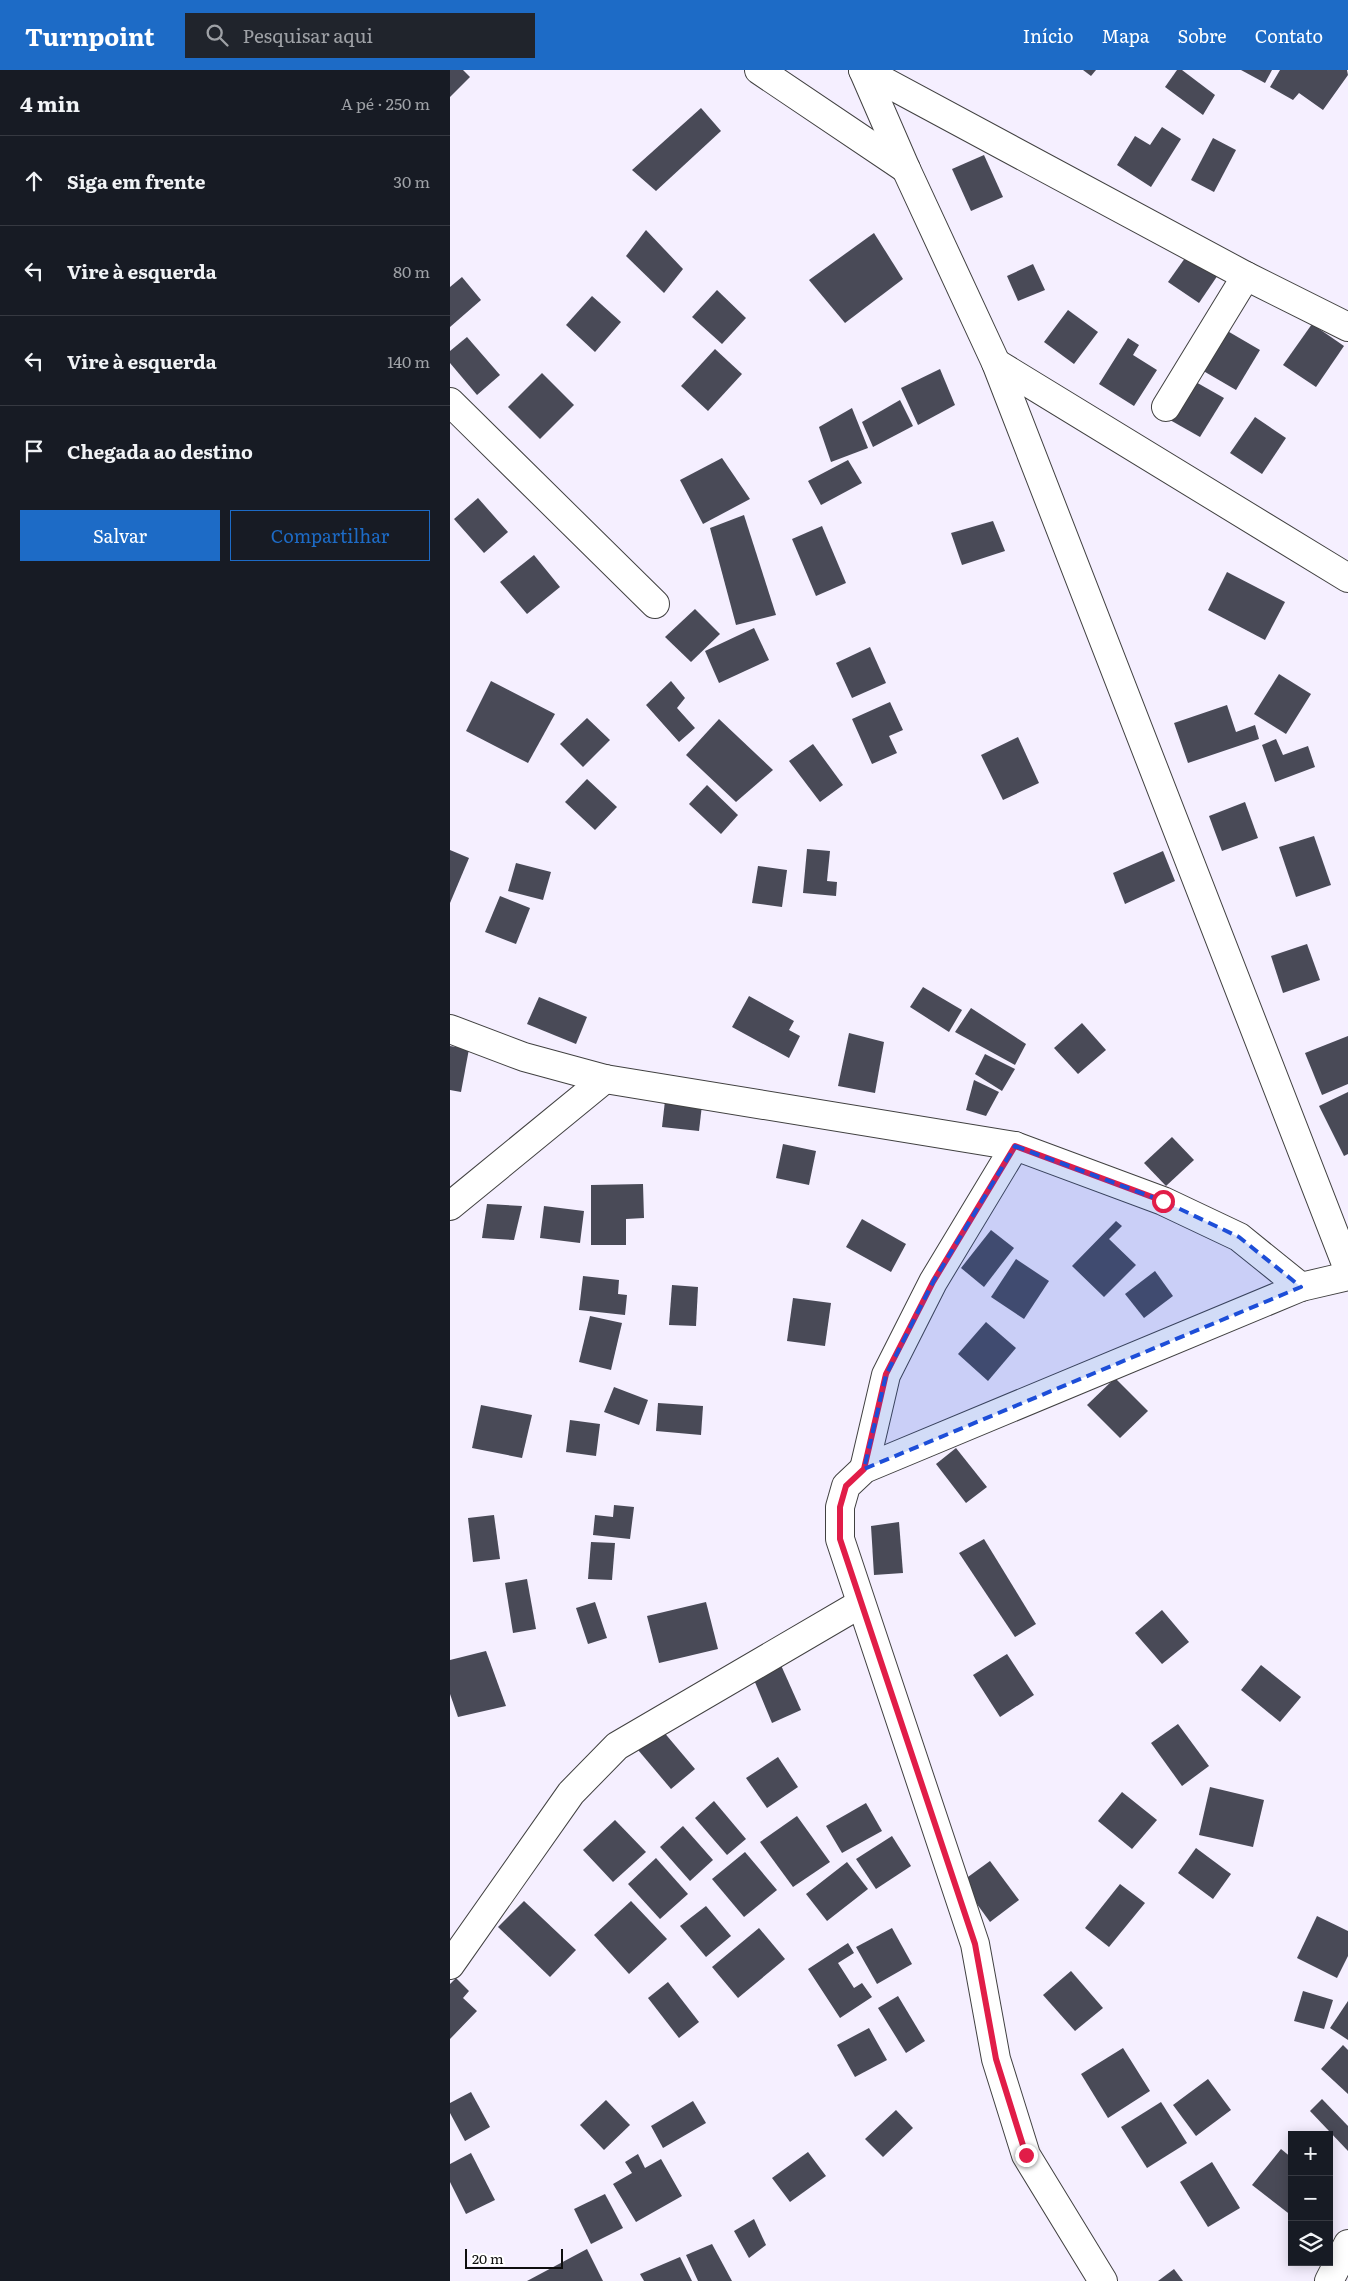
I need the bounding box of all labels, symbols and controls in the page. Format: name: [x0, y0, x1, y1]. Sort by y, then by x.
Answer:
search box: [185, 13, 535, 58]
text: Turnpoint: [25, 18, 155, 53]
icon: search: [203, 21, 231, 49]
text: Pesquisar aqui: [243, 21, 373, 49]
text: Início: [1023, 22, 1073, 49]
text: Mapa: [1101, 22, 1149, 49]
text: Sobre: [1177, 22, 1227, 49]
text: Contato: [1255, 22, 1323, 49]
text: 4 min: [20, 87, 80, 118]
text: A pé · 250 m: [341, 91, 430, 115]
icon: ahead: [20, 167, 48, 195]
text: Siga em frente: [67, 167, 205, 195]
text: 30 m: [393, 169, 430, 193]
icon: left: [20, 257, 48, 285]
text: Vire à esquerda: [67, 257, 217, 285]
text: 80 m: [393, 259, 430, 283]
icon: left: [20, 347, 48, 375]
text: Vire à esquerda: [67, 347, 217, 375]
text: 140 m: [387, 349, 430, 373]
icon: arrive: [20, 437, 48, 465]
text: Chegada ao destino: [67, 437, 253, 465]
button: Salvar: [20, 510, 220, 561]
button: Compartilhar: [230, 510, 430, 561]
route start: [1152, 1190, 1175, 1213]
map controls: [1288, 2131, 1333, 2266]
button: +: [1288, 2131, 1333, 2176]
route end: [1015, 2144, 1038, 2167]
button: −: [1288, 2176, 1333, 2221]
button: layers: [1288, 2221, 1333, 2266]
scale bar: [465, 2246, 562, 2269]
text: 20 m: [472, 2248, 504, 2268]

